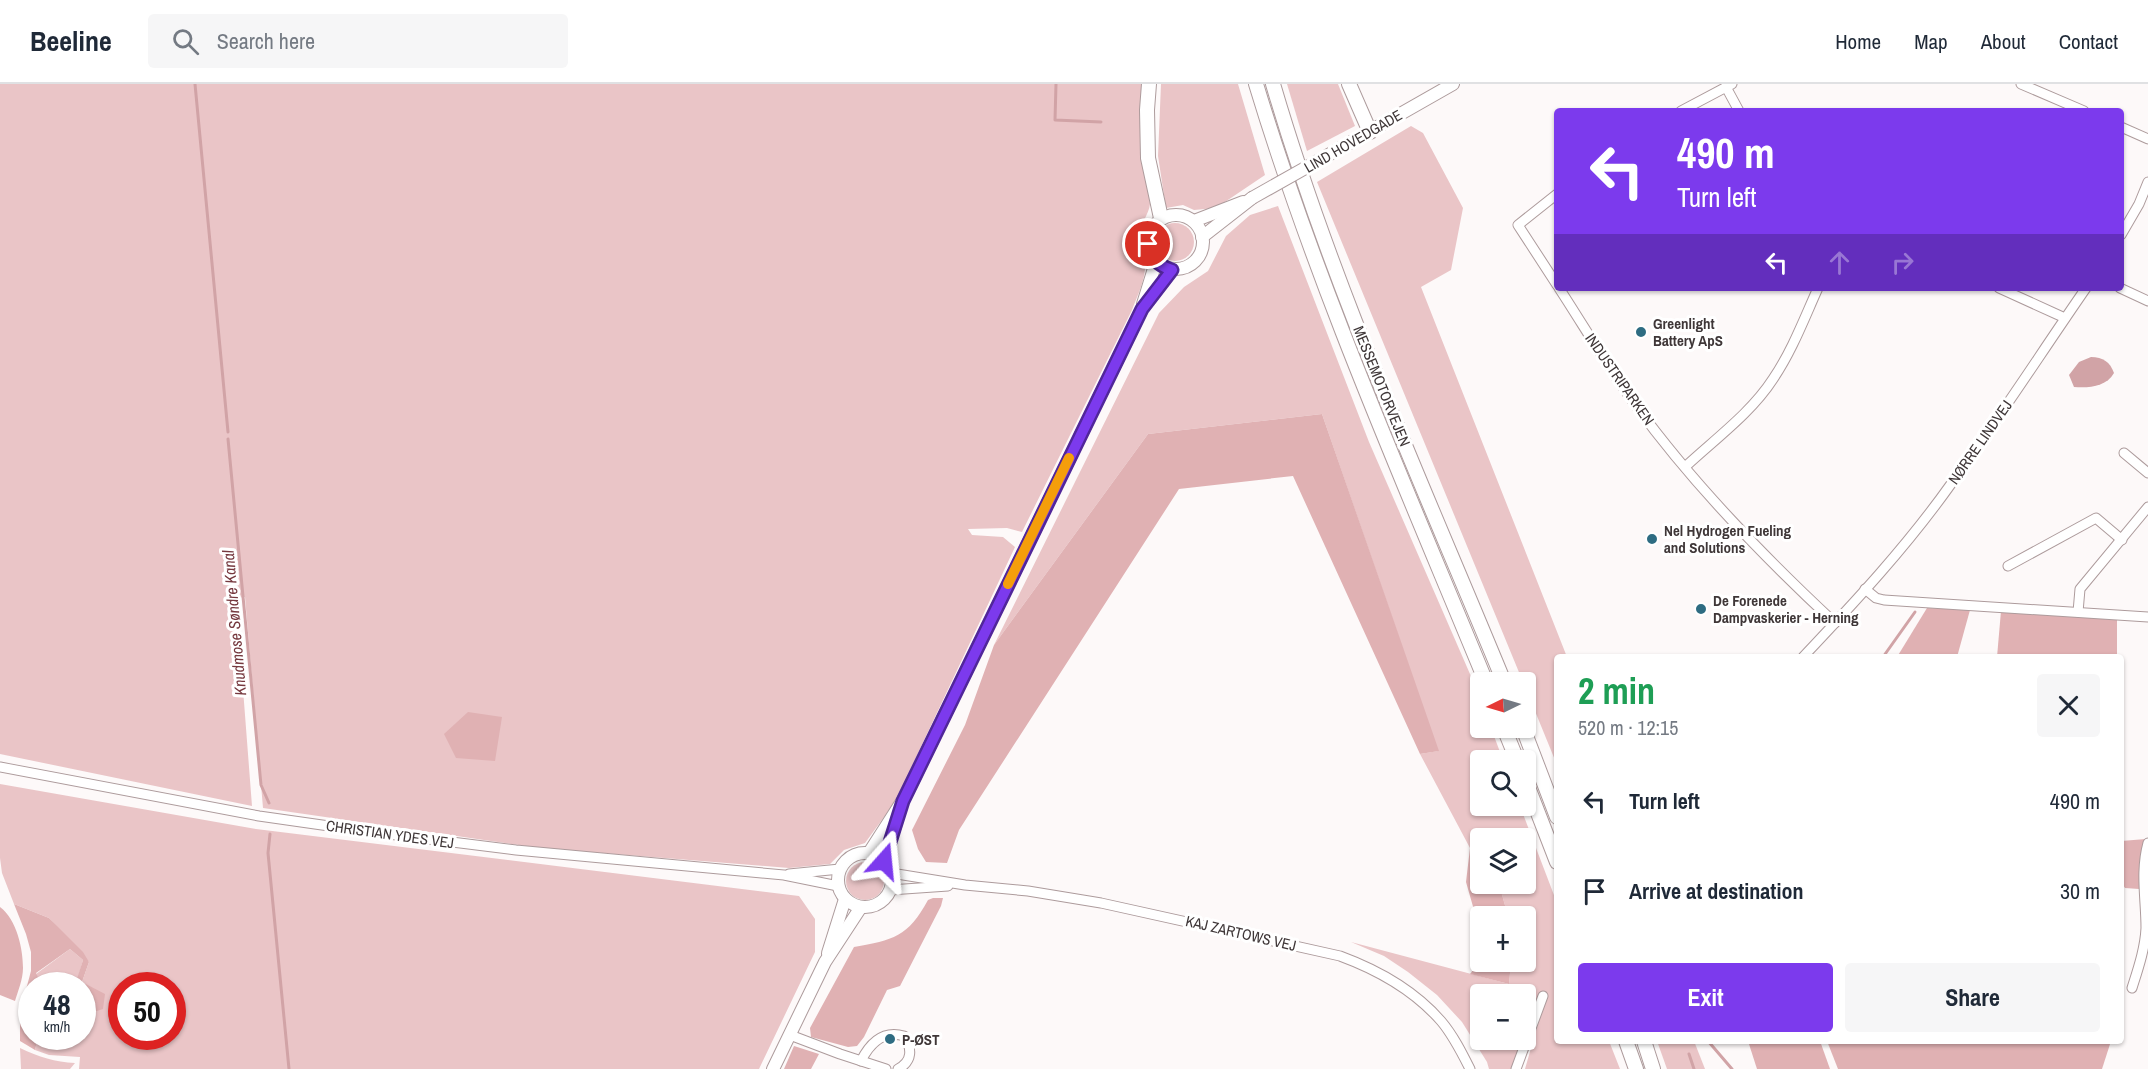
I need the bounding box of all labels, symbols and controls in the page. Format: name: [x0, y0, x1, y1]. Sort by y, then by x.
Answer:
search box: [148, 14, 568, 68]
text: Beeline: [30, 22, 112, 60]
icon: search: [169, 25, 202, 58]
text: Search here: [217, 26, 315, 56]
text: Home: [1835, 27, 1881, 56]
text: Map: [1914, 27, 1948, 56]
text: About: [1981, 27, 2026, 56]
text: Contact: [2059, 27, 2118, 56]
street label: LIND HOVEDGADE: [1300, 104, 1406, 178]
text: 490 m: [1677, 125, 1775, 181]
icon: left: [1578, 132, 1656, 210]
text: Turn left: [1677, 179, 1756, 215]
pin: [1122, 218, 1173, 269]
icon: arrive: [1131, 227, 1164, 260]
icon: left: [1760, 246, 1793, 279]
icon: ahead: [1823, 246, 1856, 279]
icon: right: [1886, 246, 1919, 279]
place label: Greenlight Battery ApS: [1653, 313, 1723, 351]
street label: MESSEMOTORVEJEN: [1348, 323, 1416, 449]
marker: Greenlight Battery ApS: [1634, 325, 1648, 339]
street label: INDUSTRIPARKEN: [1580, 329, 1660, 429]
street label: NØRRE LINDVEJ: [1943, 396, 2017, 488]
place label: Nel Hydrogen Fueling and Solutions: [1664, 520, 1792, 558]
marker: Nel Hydrogen Fueling and Solutions: [1645, 532, 1659, 546]
water label: Knudmose Søndre Kanal: [217, 548, 251, 697]
place label: De Forenede Dampvaskerier - Herning: [1713, 590, 1859, 628]
marker: De Forenede Dampvaskerier - Herning: [1694, 602, 1708, 616]
text: 2 min: [1578, 667, 1655, 715]
north arrow: [1470, 672, 1536, 738]
map controls: [1470, 672, 1536, 1050]
button: close: [2037, 674, 2100, 737]
text: 520 m · 12:15: [1578, 714, 1678, 741]
button: search: [1470, 750, 1536, 816]
icon: left: [1578, 785, 1611, 818]
text: Turn left: [1629, 786, 1700, 816]
text: 490 m: [2050, 786, 2100, 816]
street label: CHRISTIAN YDES VEJ: [325, 815, 455, 853]
button: layers: [1470, 828, 1536, 894]
position arrow: [852, 829, 916, 893]
icon: arrive: [1578, 875, 1611, 908]
text: Arrive at destination: [1629, 876, 1803, 906]
text: 30 m: [2060, 876, 2100, 906]
button: +: [1470, 906, 1536, 972]
street label: KAJ ZARTOWS VEJ: [1184, 910, 1298, 956]
button: Exit: [1578, 963, 1833, 1032]
button: Share: [1845, 963, 2100, 1032]
speed limit sign: 50: [108, 972, 186, 1050]
text: 48: [43, 984, 71, 1024]
button: −: [1470, 984, 1536, 1050]
text: km/h: [44, 1016, 70, 1037]
place label: P-ØST: [902, 1029, 940, 1050]
marker: P-ØST: [883, 1032, 897, 1046]

